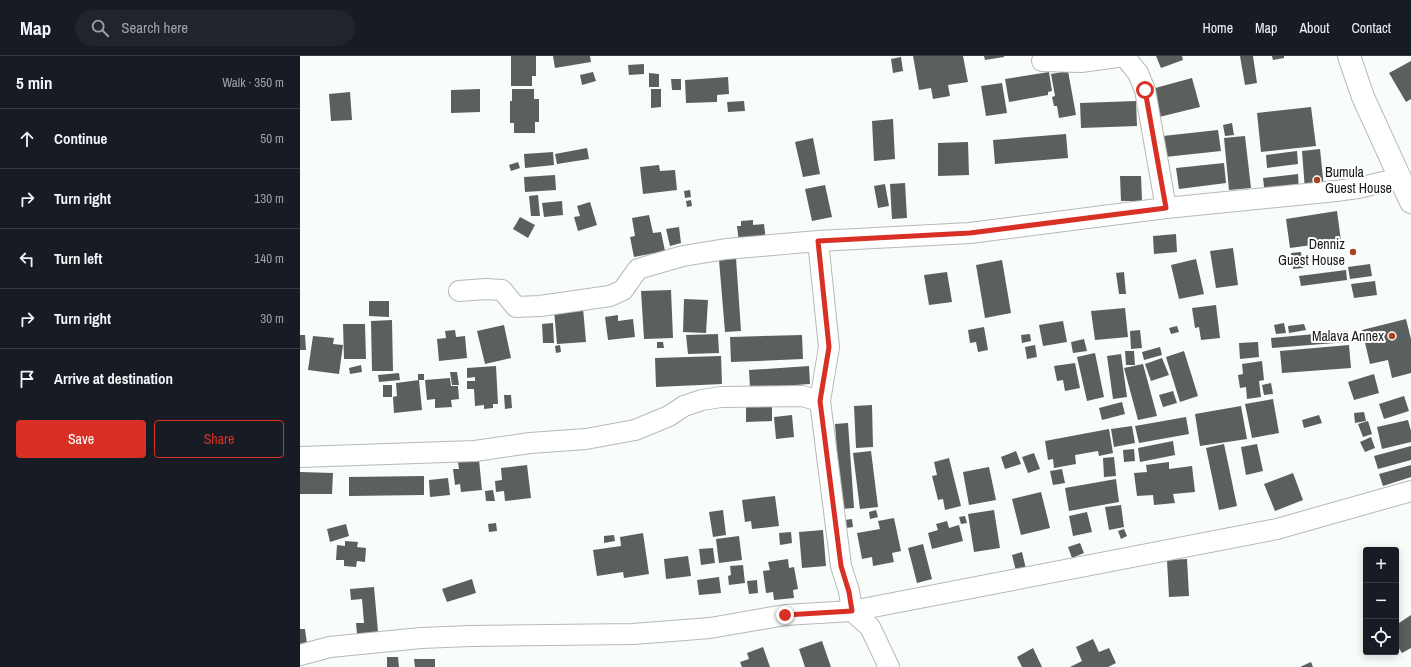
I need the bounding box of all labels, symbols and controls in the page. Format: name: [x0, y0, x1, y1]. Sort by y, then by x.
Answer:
search box: [75, 10, 355, 46]
text: Map: [20, 15, 51, 41]
icon: search: [89, 17, 111, 39]
text: Search here: [121, 17, 188, 38]
text: Home: [1202, 19, 1233, 37]
text: Map: [1255, 19, 1277, 37]
text: About: [1299, 19, 1329, 37]
text: Contact: [1351, 19, 1391, 37]
text: 5 min: [16, 71, 52, 94]
text: Walk · 350 m: [222, 74, 284, 91]
route start: [1136, 81, 1154, 99]
icon: ahead: [16, 128, 38, 150]
text: Continue: [54, 128, 107, 149]
text: 50 m: [260, 130, 284, 147]
place label: Bumula Guest House: [1325, 163, 1392, 197]
marker: Bumula Guest House: [1312, 175, 1322, 185]
icon: right: [16, 188, 38, 210]
text: Turn right: [54, 188, 111, 209]
text: 130 m: [254, 190, 284, 207]
place label: Denniz Guest House: [1278, 235, 1345, 269]
marker: Denniz Guest House: [1348, 247, 1358, 257]
icon: left: [16, 248, 38, 270]
text: Turn left: [54, 248, 102, 269]
text: 140 m: [254, 250, 284, 267]
icon: right: [16, 308, 38, 330]
text: Turn right: [54, 308, 111, 329]
text: 30 m: [260, 310, 284, 327]
place label: Malava Annex: [1312, 327, 1384, 345]
marker: Malava Annex: [1387, 331, 1397, 341]
icon: arrive: [16, 368, 38, 390]
text: Arrive at destination: [54, 368, 173, 389]
button: Save: [16, 420, 146, 458]
button: Share: [154, 420, 284, 458]
map controls: [1363, 547, 1399, 655]
button: +: [1363, 547, 1399, 583]
button: −: [1363, 583, 1399, 619]
route end: [776, 606, 794, 624]
button: locate: [1363, 619, 1399, 655]

